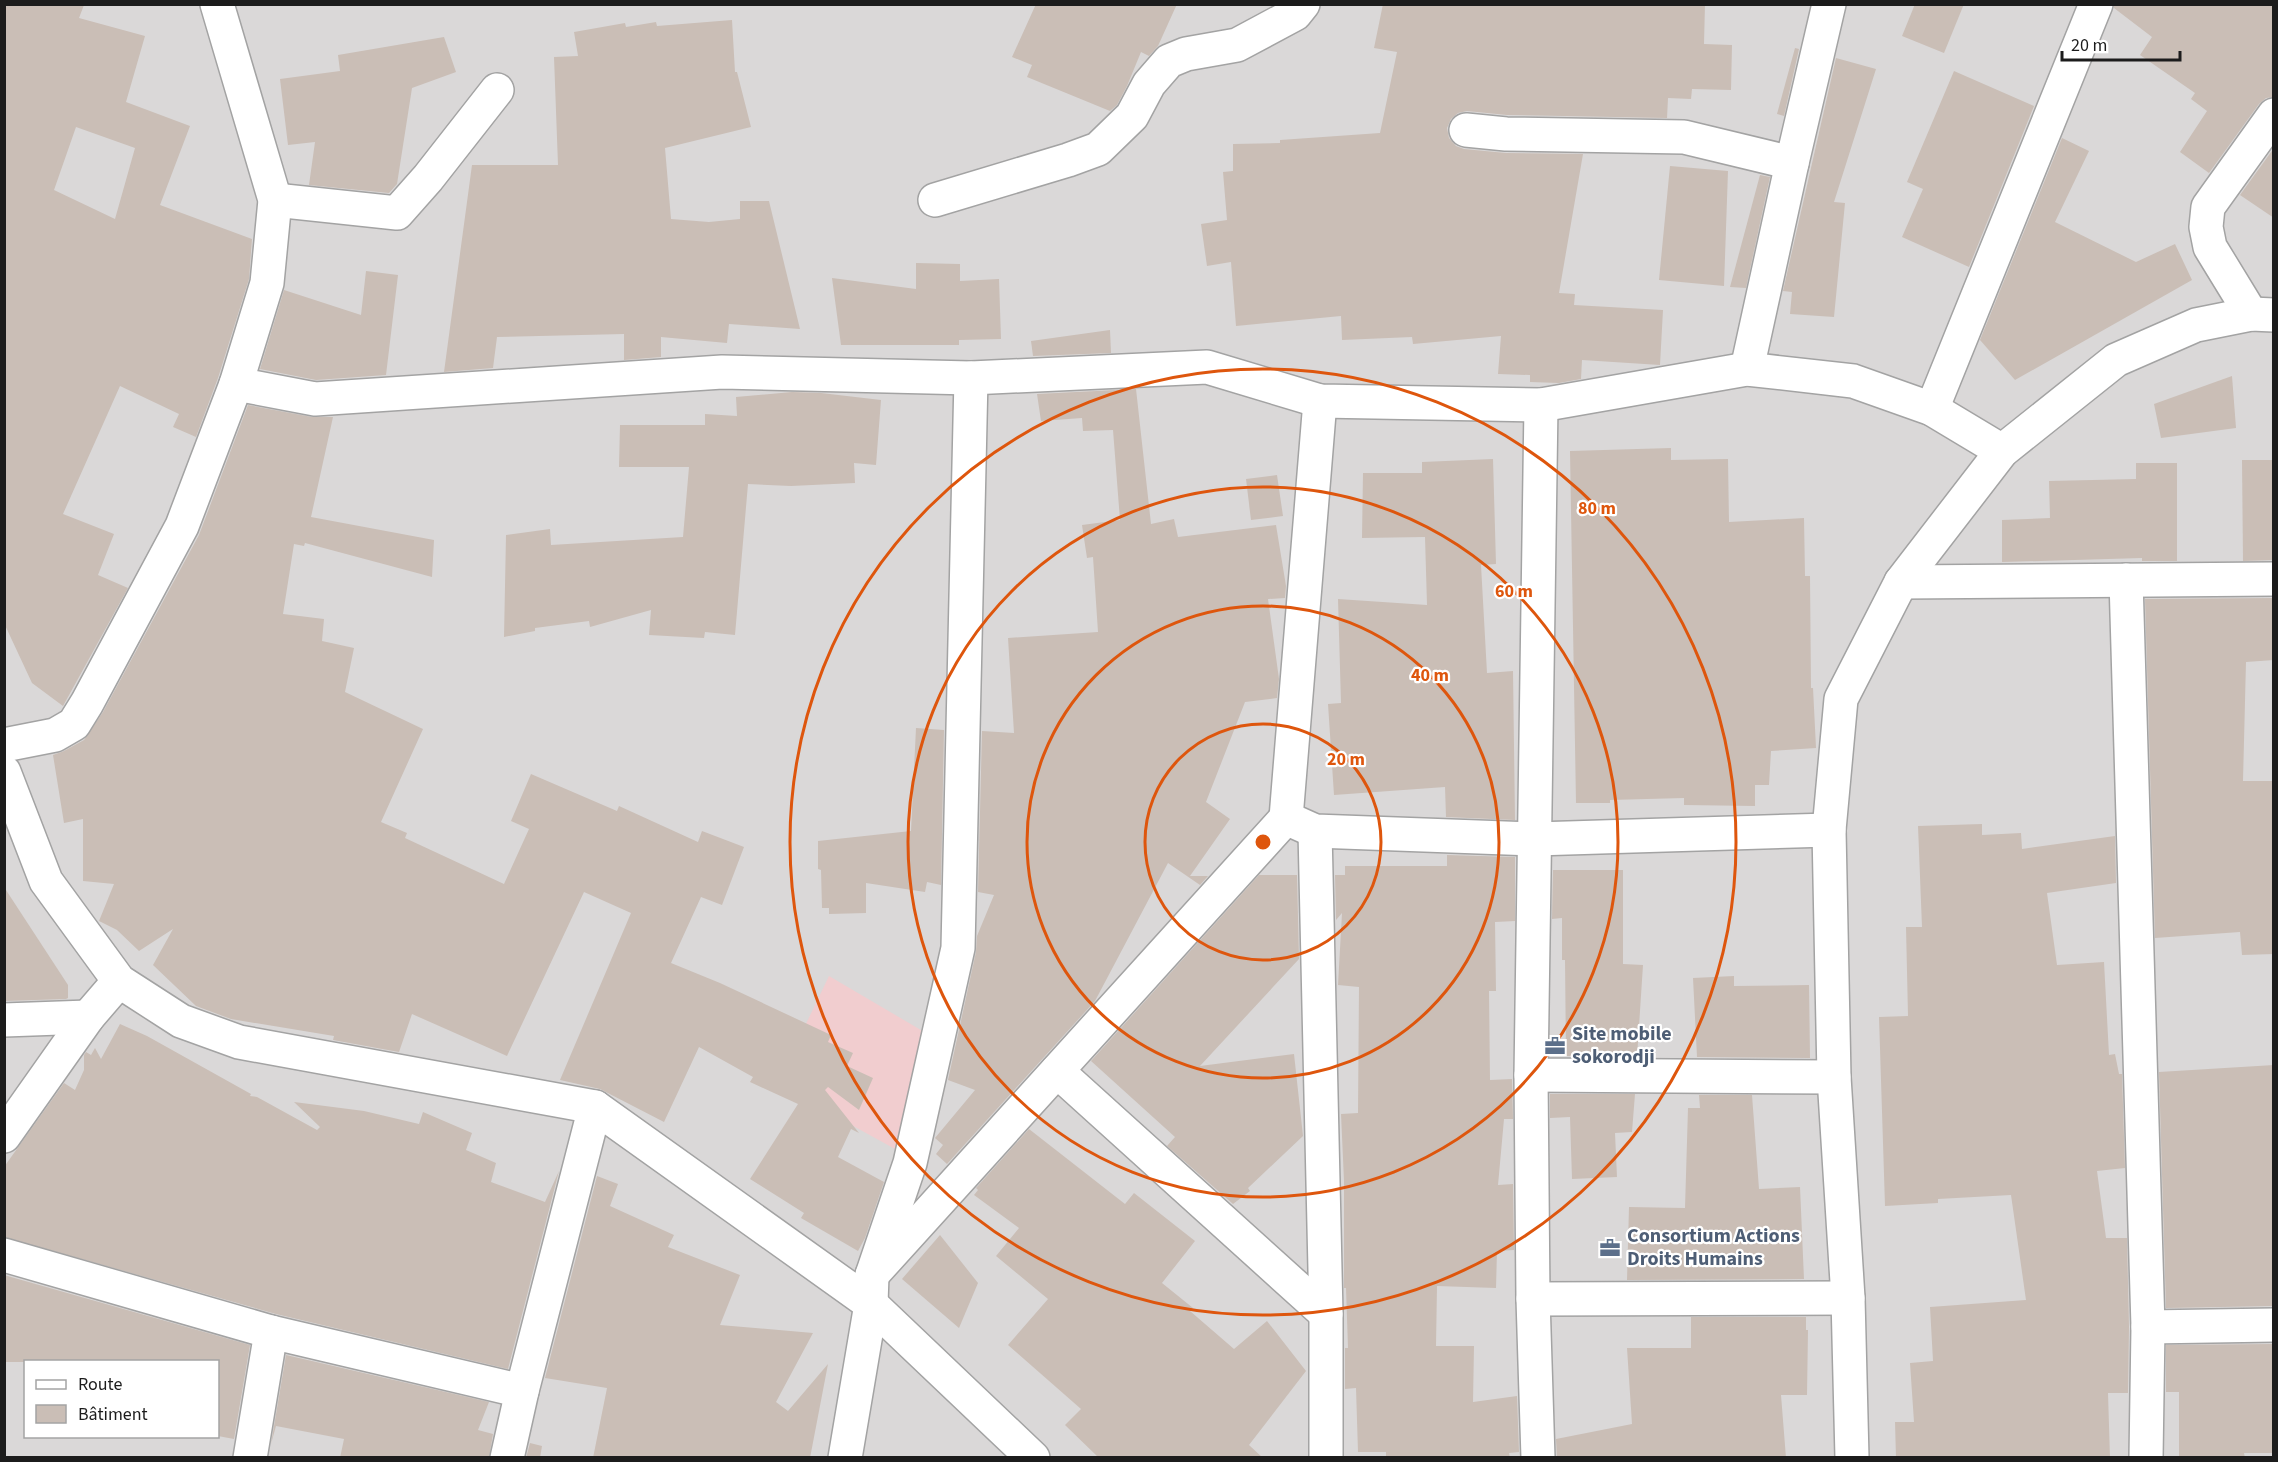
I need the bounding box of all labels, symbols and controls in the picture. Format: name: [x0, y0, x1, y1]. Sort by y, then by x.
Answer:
scale bar: [2062, 24, 2180, 62]
text: 20 m: [2071, 33, 2107, 58]
text: 80 m: [1578, 496, 1616, 521]
text: 60 m: [1495, 579, 1533, 604]
text: 40 m: [1411, 663, 1449, 688]
text: 20 m: [1327, 747, 1365, 772]
centre of rings: [1253, 832, 1273, 852]
place label: Site mobile sokorodji: [1572, 1020, 1672, 1071]
office icon: Site mobile sokorodji: [1543, 1034, 1567, 1058]
place label: Consortium Actions Droits Humains: [1627, 1222, 1800, 1273]
office icon: Consortium Actions Droits Humains: [1598, 1236, 1622, 1260]
legend: [24, 1360, 219, 1438]
text: Route: [78, 1372, 122, 1397]
text: Bâtiment: [78, 1402, 148, 1427]

